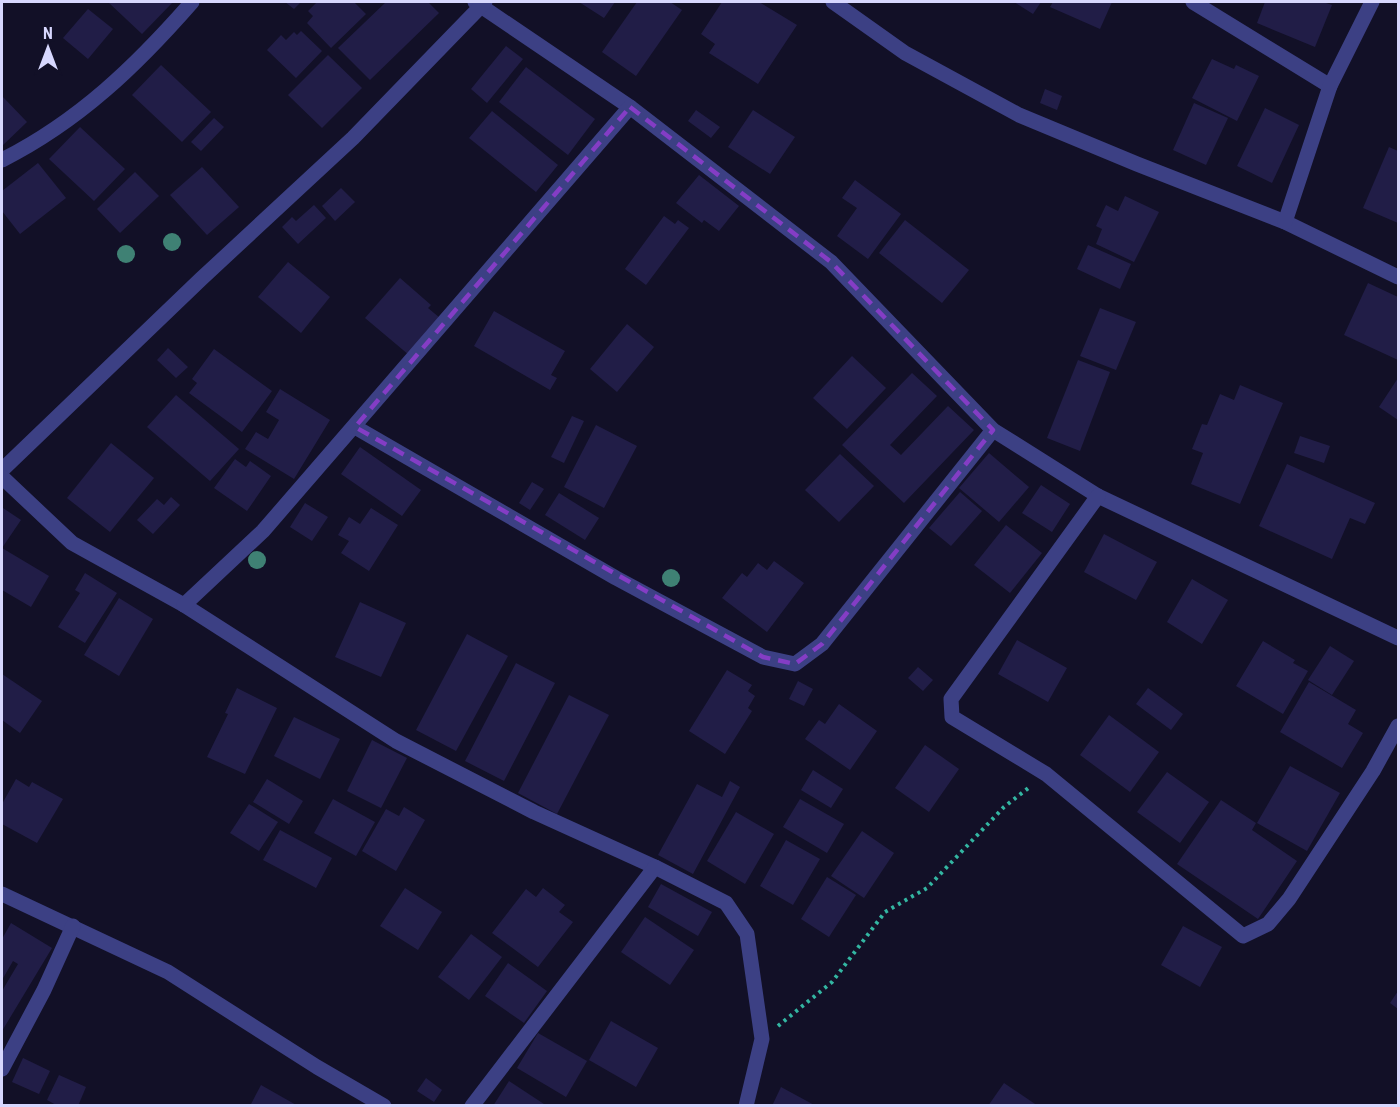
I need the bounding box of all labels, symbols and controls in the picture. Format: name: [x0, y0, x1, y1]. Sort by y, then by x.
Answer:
north arrow: [18, 18, 78, 78]
text: N: [43, 24, 53, 43]

